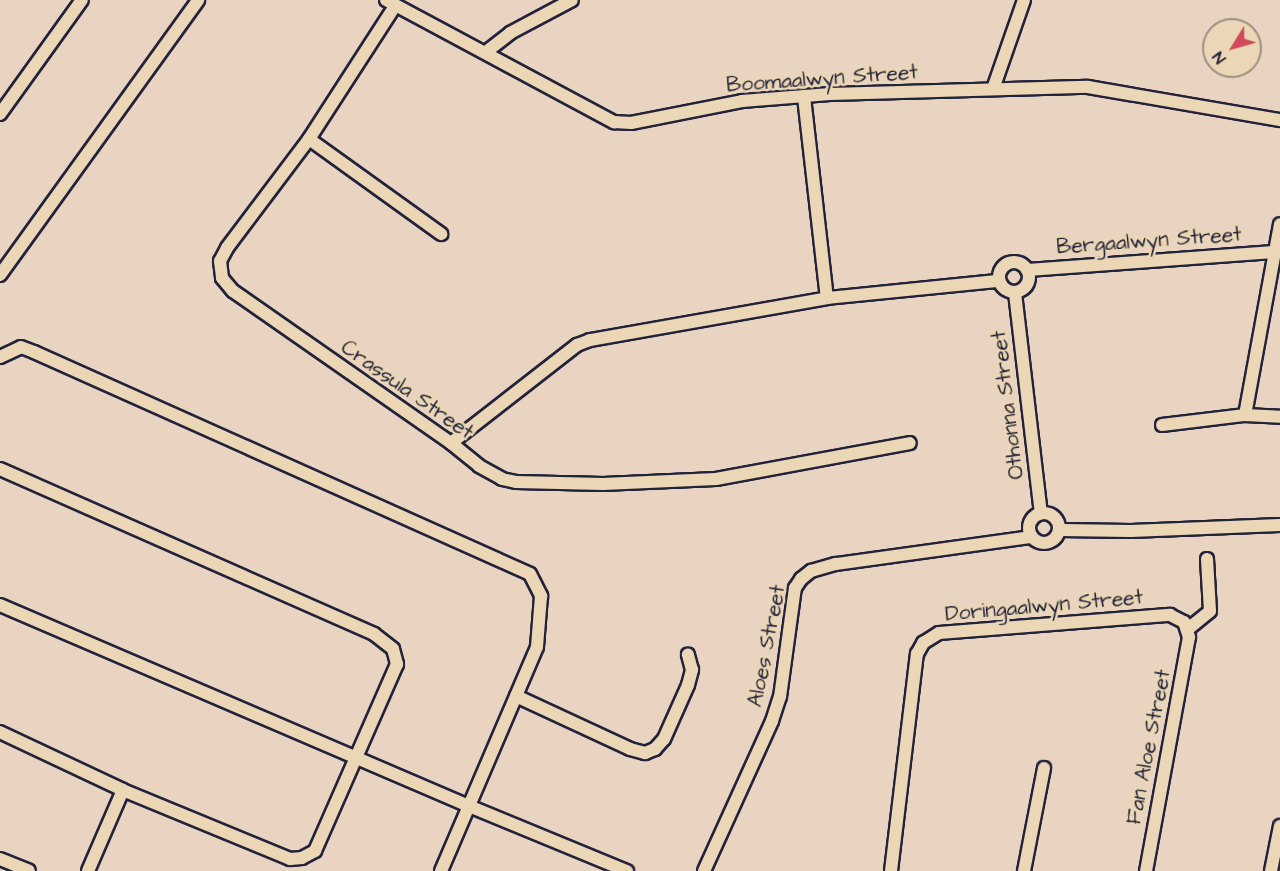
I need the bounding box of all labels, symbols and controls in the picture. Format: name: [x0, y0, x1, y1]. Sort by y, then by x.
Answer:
north arrow: [1202, 18, 1262, 78]
text: N: [1207, 47, 1231, 68]
street label: Boomaalwyn Street: [725, 60, 919, 98]
street label: Bergaalwyn Street: [1056, 222, 1242, 260]
street label: Othonna Street: [986, 329, 1030, 481]
street label: Crassula Street: [336, 335, 478, 445]
street label: Aloes Street: [743, 583, 791, 709]
street label: Doringaalwyn Street: [944, 585, 1144, 627]
street label: Fan Aloe Street: [1122, 667, 1176, 827]

